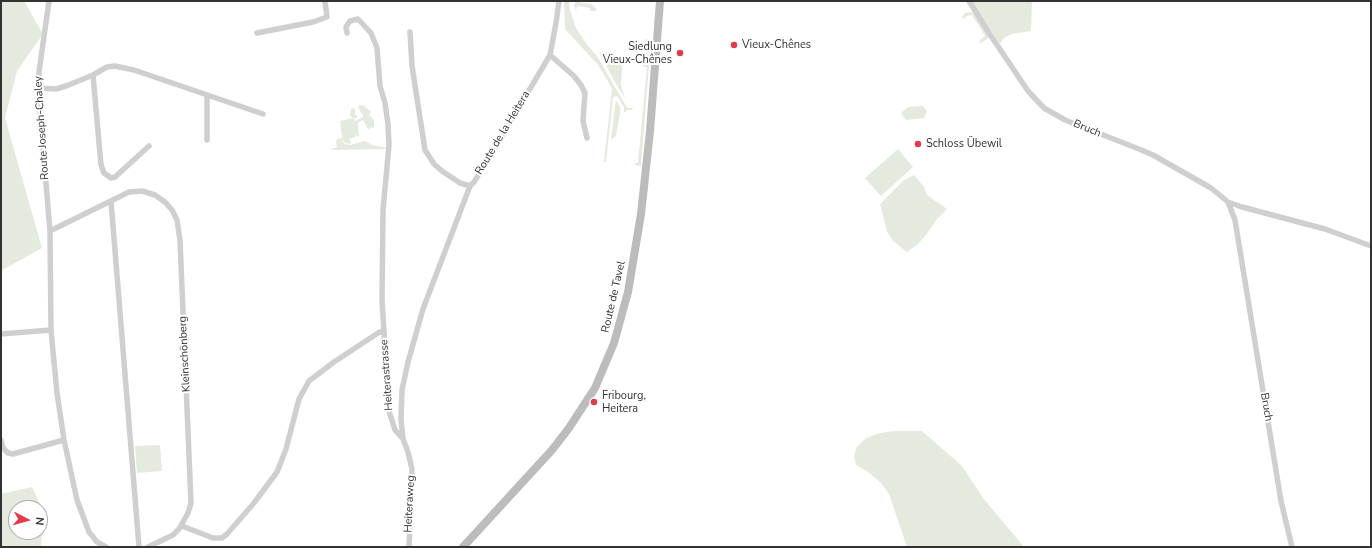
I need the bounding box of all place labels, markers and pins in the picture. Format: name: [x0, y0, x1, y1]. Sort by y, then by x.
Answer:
place label: Vieux-Chênes: [742, 38, 811, 52]
place label: Siedlung Vieux-Chênes: [603, 40, 672, 66]
marker: Vieux-Chênes: [729, 40, 739, 50]
marker: Siedlung Vieux-Chênes: [675, 48, 685, 58]
place label: Schloss Übewil: [926, 137, 1002, 151]
marker: Schloss Übewil: [913, 139, 923, 149]
place label: Fribourg, Heitera: [602, 389, 646, 415]
marker: Fribourg, Heitera: [589, 397, 599, 407]

